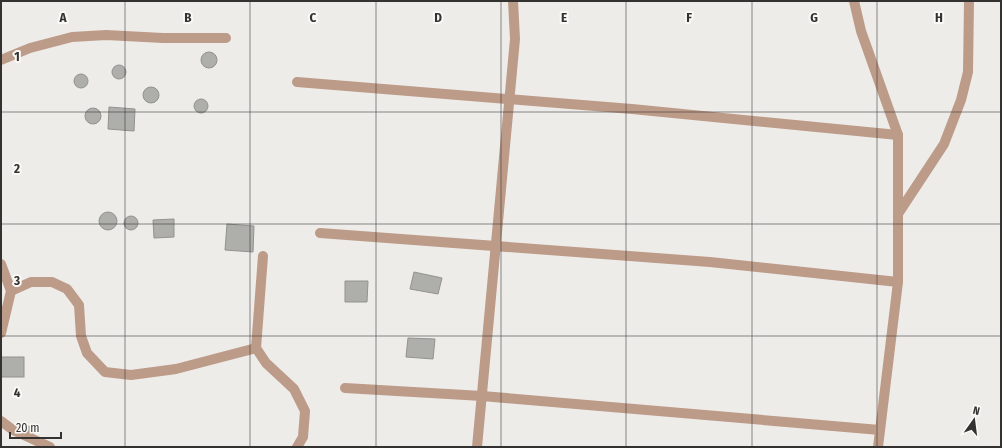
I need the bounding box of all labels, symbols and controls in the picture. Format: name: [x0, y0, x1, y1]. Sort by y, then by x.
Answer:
text: A: [58, 10, 67, 25]
text: B: [184, 10, 192, 25]
text: C: [310, 10, 317, 25]
text: D: [434, 10, 442, 25]
text: E: [561, 10, 567, 25]
text: F: [686, 10, 692, 25]
text: G: [810, 10, 818, 25]
text: H: [935, 10, 943, 25]
text: 1: [14, 49, 20, 64]
text: 2: [13, 161, 20, 176]
text: 3: [13, 273, 20, 288]
text: 4: [14, 385, 21, 400]
north arrow: [954, 400, 994, 440]
text: N: [972, 404, 981, 418]
scale bar: [10, 414, 61, 440]
text: 20 m: [16, 421, 40, 435]

